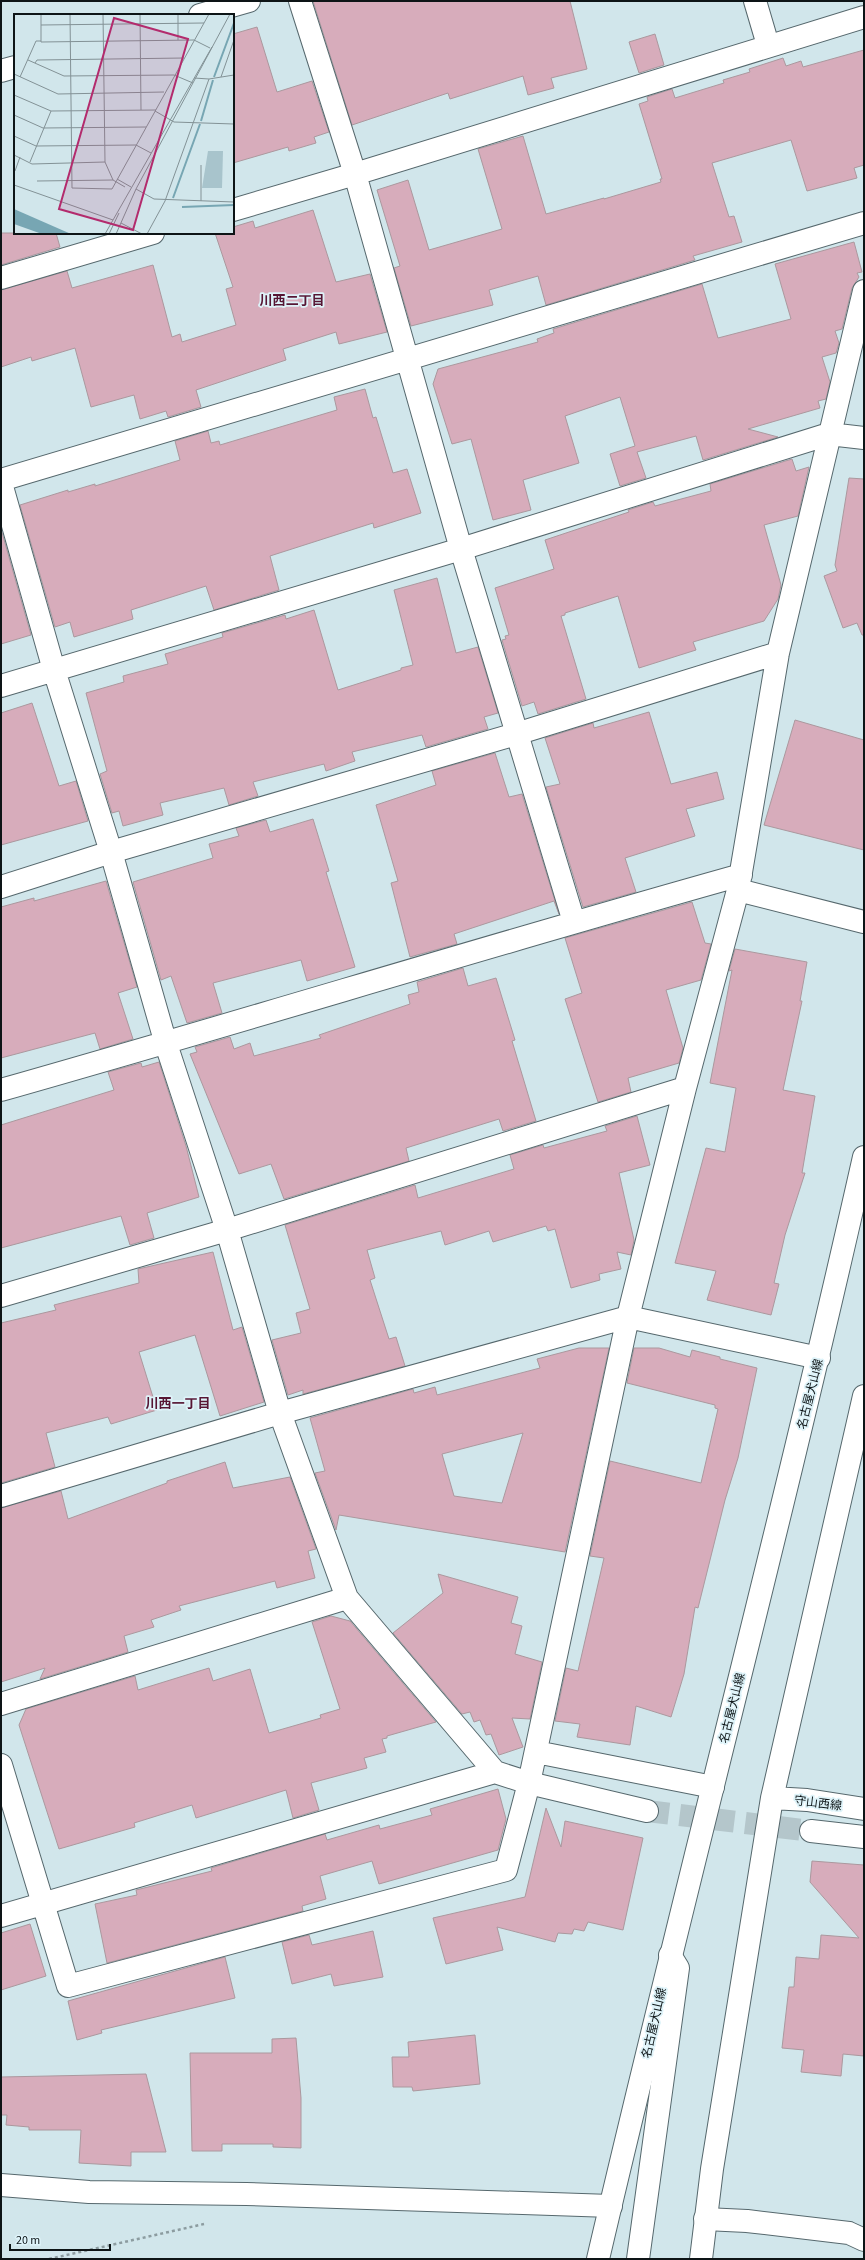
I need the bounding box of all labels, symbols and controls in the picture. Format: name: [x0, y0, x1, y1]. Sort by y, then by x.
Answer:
inset map: [14, 14, 234, 234]
district label: 川西二丁目: [259, 292, 325, 310]
street label: 名古屋犬山線: [794, 1357, 827, 1431]
district label: 川西一丁目: [145, 1395, 211, 1413]
street label: 名古屋犬山線: [716, 1671, 749, 1745]
street label: 守山西線: [793, 1792, 843, 1815]
street label: 名古屋犬山線: [638, 1986, 671, 2060]
scale bar: [10, 2226, 110, 2252]
text: 20 m: [16, 2232, 40, 2249]

